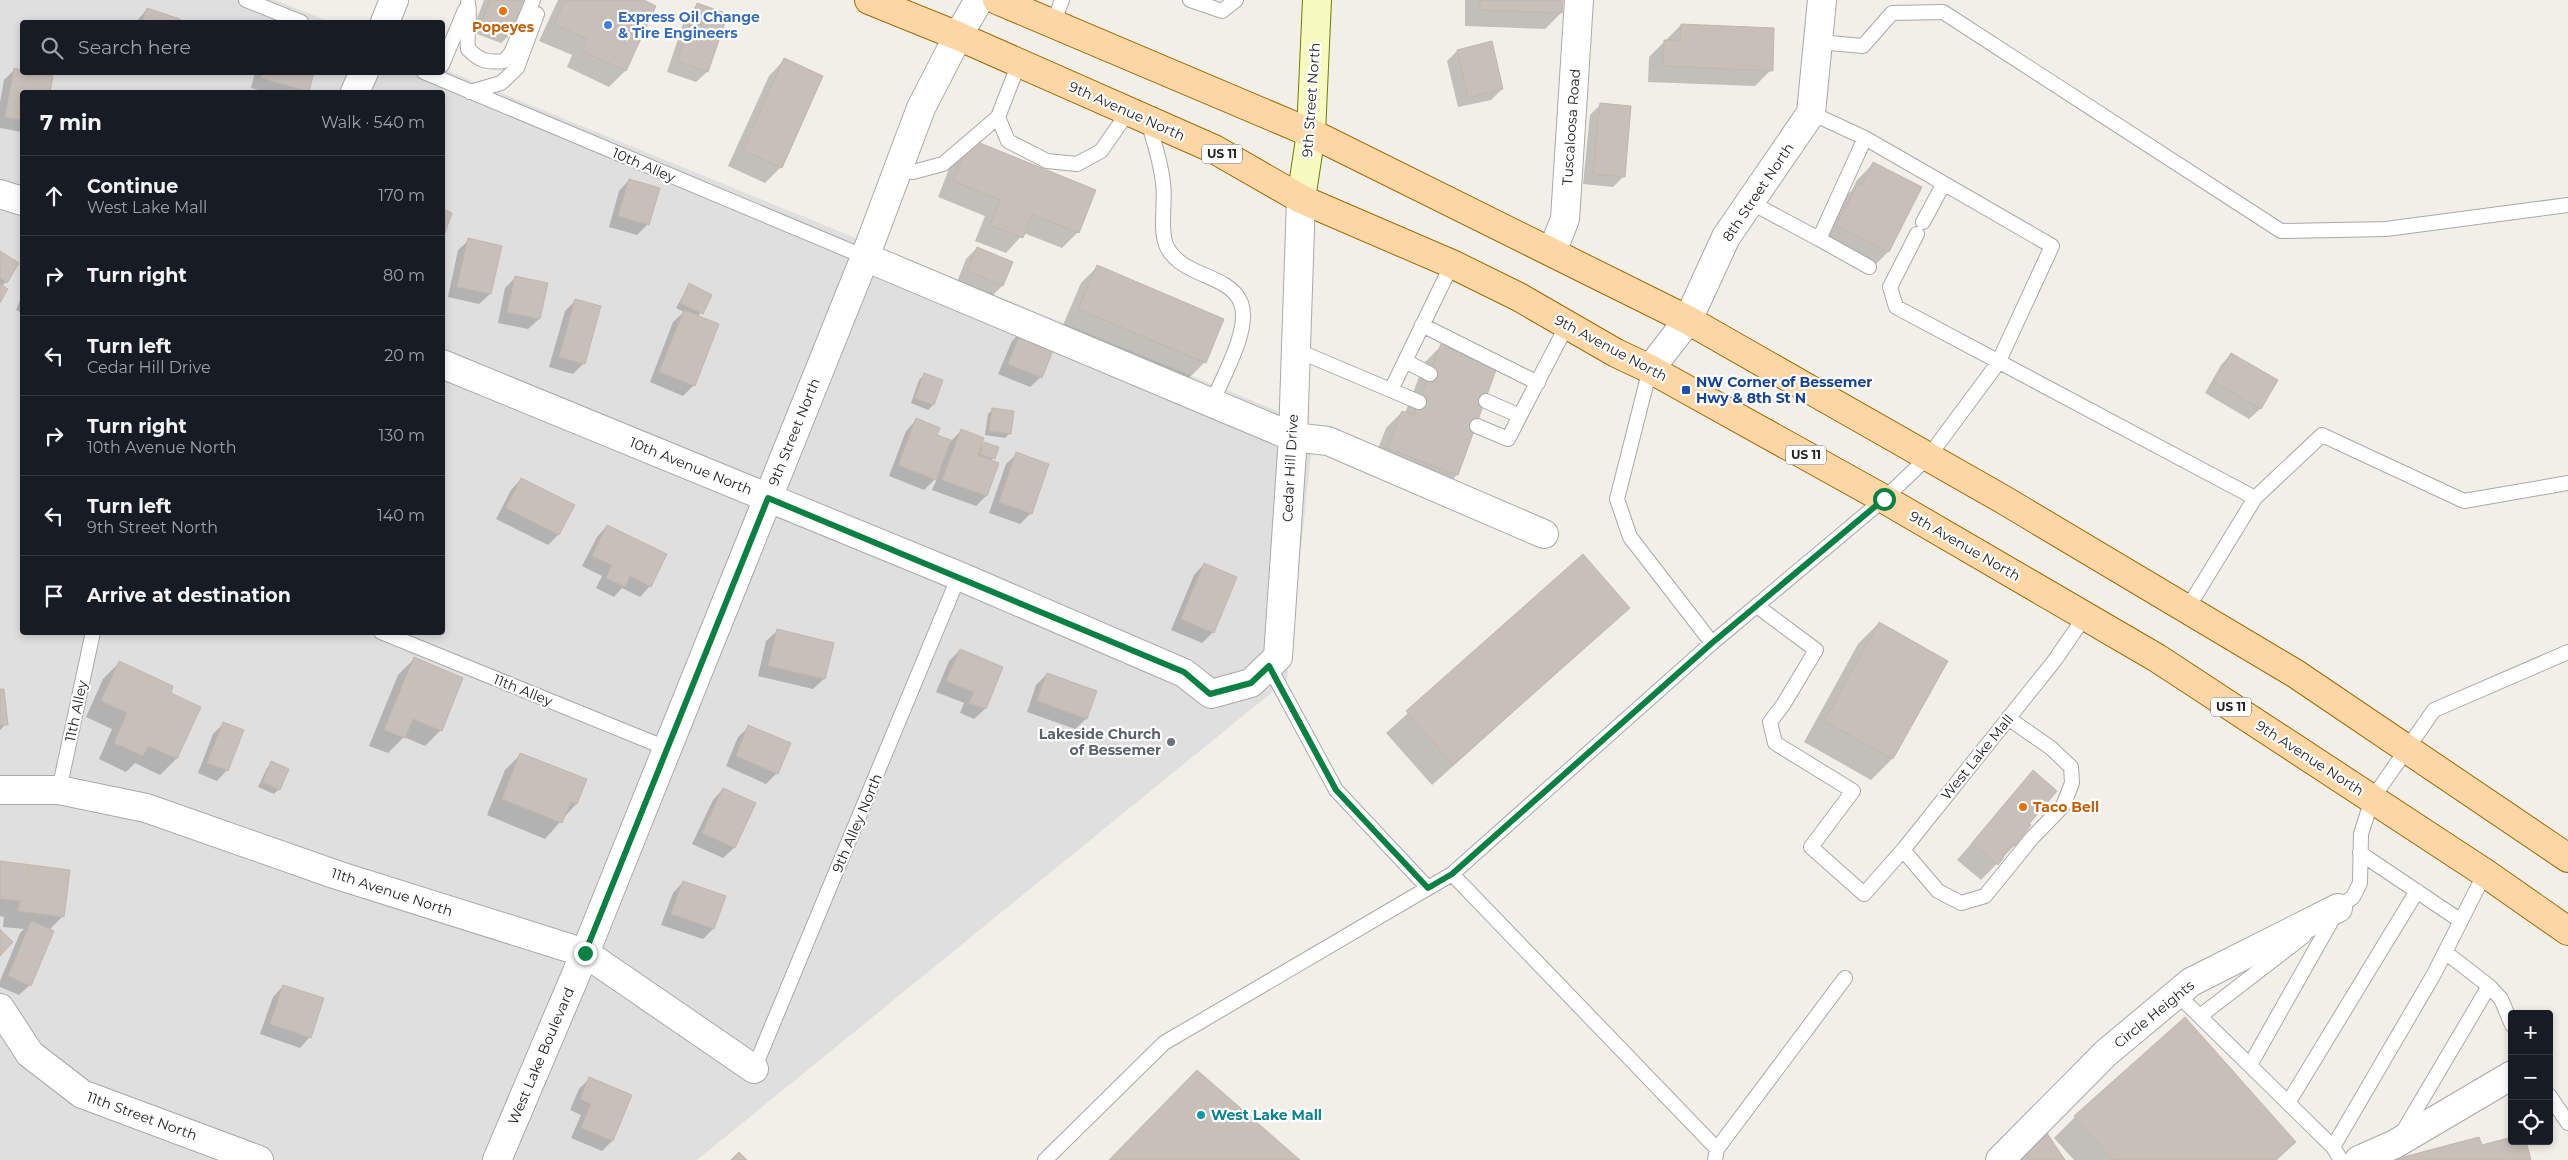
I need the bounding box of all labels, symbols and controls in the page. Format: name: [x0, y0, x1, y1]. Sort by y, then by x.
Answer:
marker: Popeyes: [497, 5, 509, 17]
place label: Express Oil Change & Tire Engineers: [618, 8, 760, 42]
place label: Popeyes: [472, 18, 535, 36]
marker: Express Oil Change & Tire Engineers: [602, 19, 614, 31]
search box: [20, 20, 445, 75]
icon: search: [38, 34, 66, 62]
text: Search here: [78, 36, 191, 59]
street label: 9th Street North: [1298, 42, 1324, 158]
street label: Tuscaloosa Road: [1558, 68, 1584, 186]
street label: 9th Avenue North: [1066, 77, 1188, 145]
text: 7 min: [40, 110, 102, 135]
text: Walk · 540 m: [321, 113, 425, 132]
street label: 8th Street North: [1718, 139, 1798, 245]
street label: 10th Alley: [610, 144, 679, 186]
road number: US 11: [1202, 144, 1242, 164]
text: Continue: [87, 175, 178, 198]
icon: ahead: [40, 182, 68, 210]
text: 170 m: [378, 186, 425, 205]
text: West Lake Mall: [87, 198, 207, 217]
icon: right: [40, 262, 68, 290]
text: Turn right: [87, 264, 187, 287]
text: 80 m: [383, 266, 425, 285]
street label: 9th Avenue North: [1552, 311, 1670, 385]
text: Turn left: [87, 335, 172, 358]
icon: left: [40, 342, 68, 370]
text: 20 m: [384, 346, 425, 365]
text: Cedar Hill Drive: [87, 358, 211, 377]
place label: NW Corner of Bessemer Hwy & 8th St N: [1696, 373, 1872, 407]
street label: 9th Street North: [764, 375, 824, 489]
marker: NW Corner of Bessemer Hwy & 8th St N: [1680, 384, 1692, 396]
street label: Cedar Hill Drive: [1278, 414, 1302, 522]
text: Turn right: [87, 415, 187, 438]
icon: right: [40, 422, 68, 450]
text: 130 m: [378, 426, 425, 445]
street label: 10th Avenue North: [627, 433, 755, 499]
text: 10th Avenue North: [87, 438, 237, 457]
road number: US 11: [1786, 446, 1826, 464]
route start: [1873, 488, 1896, 511]
text: Turn left: [87, 495, 172, 518]
icon: left: [40, 502, 68, 530]
text: 140 m: [377, 506, 425, 525]
street label: 9th Avenue North: [1906, 507, 2024, 585]
text: 9th Street North: [87, 518, 218, 537]
icon: arrive: [40, 582, 68, 610]
text: Arrive at destination: [87, 584, 291, 607]
street label: 11th Alley: [491, 670, 556, 710]
street label: 11th Alley: [61, 678, 91, 743]
road number: US 11: [2211, 698, 2251, 716]
street label: West Lake Mall: [1937, 710, 2017, 804]
street label: 9th Avenue North: [2253, 716, 2367, 800]
place label: Lakeside Church of Bessemer: [1039, 725, 1161, 759]
marker: Lakeside Church of Bessemer: [1165, 736, 1177, 748]
street label: 9th Alley North: [828, 771, 886, 875]
place label: Taco Bell: [2033, 798, 2099, 816]
marker: Taco Bell: [2017, 801, 2029, 813]
street label: 11th Avenue North: [329, 864, 455, 920]
route end: [574, 942, 597, 965]
street label: Circle Heights: [2110, 976, 2198, 1052]
street label: West Lake Boulevard: [504, 985, 578, 1127]
map controls: [2508, 1010, 2553, 1145]
button: +: [2508, 1010, 2553, 1055]
button: −: [2508, 1055, 2553, 1100]
street label: 11th Street North: [84, 1088, 200, 1144]
button: locate: [2508, 1100, 2553, 1145]
place label: West Lake Mall: [1211, 1106, 1322, 1124]
marker: West Lake Mall: [1195, 1109, 1207, 1121]

